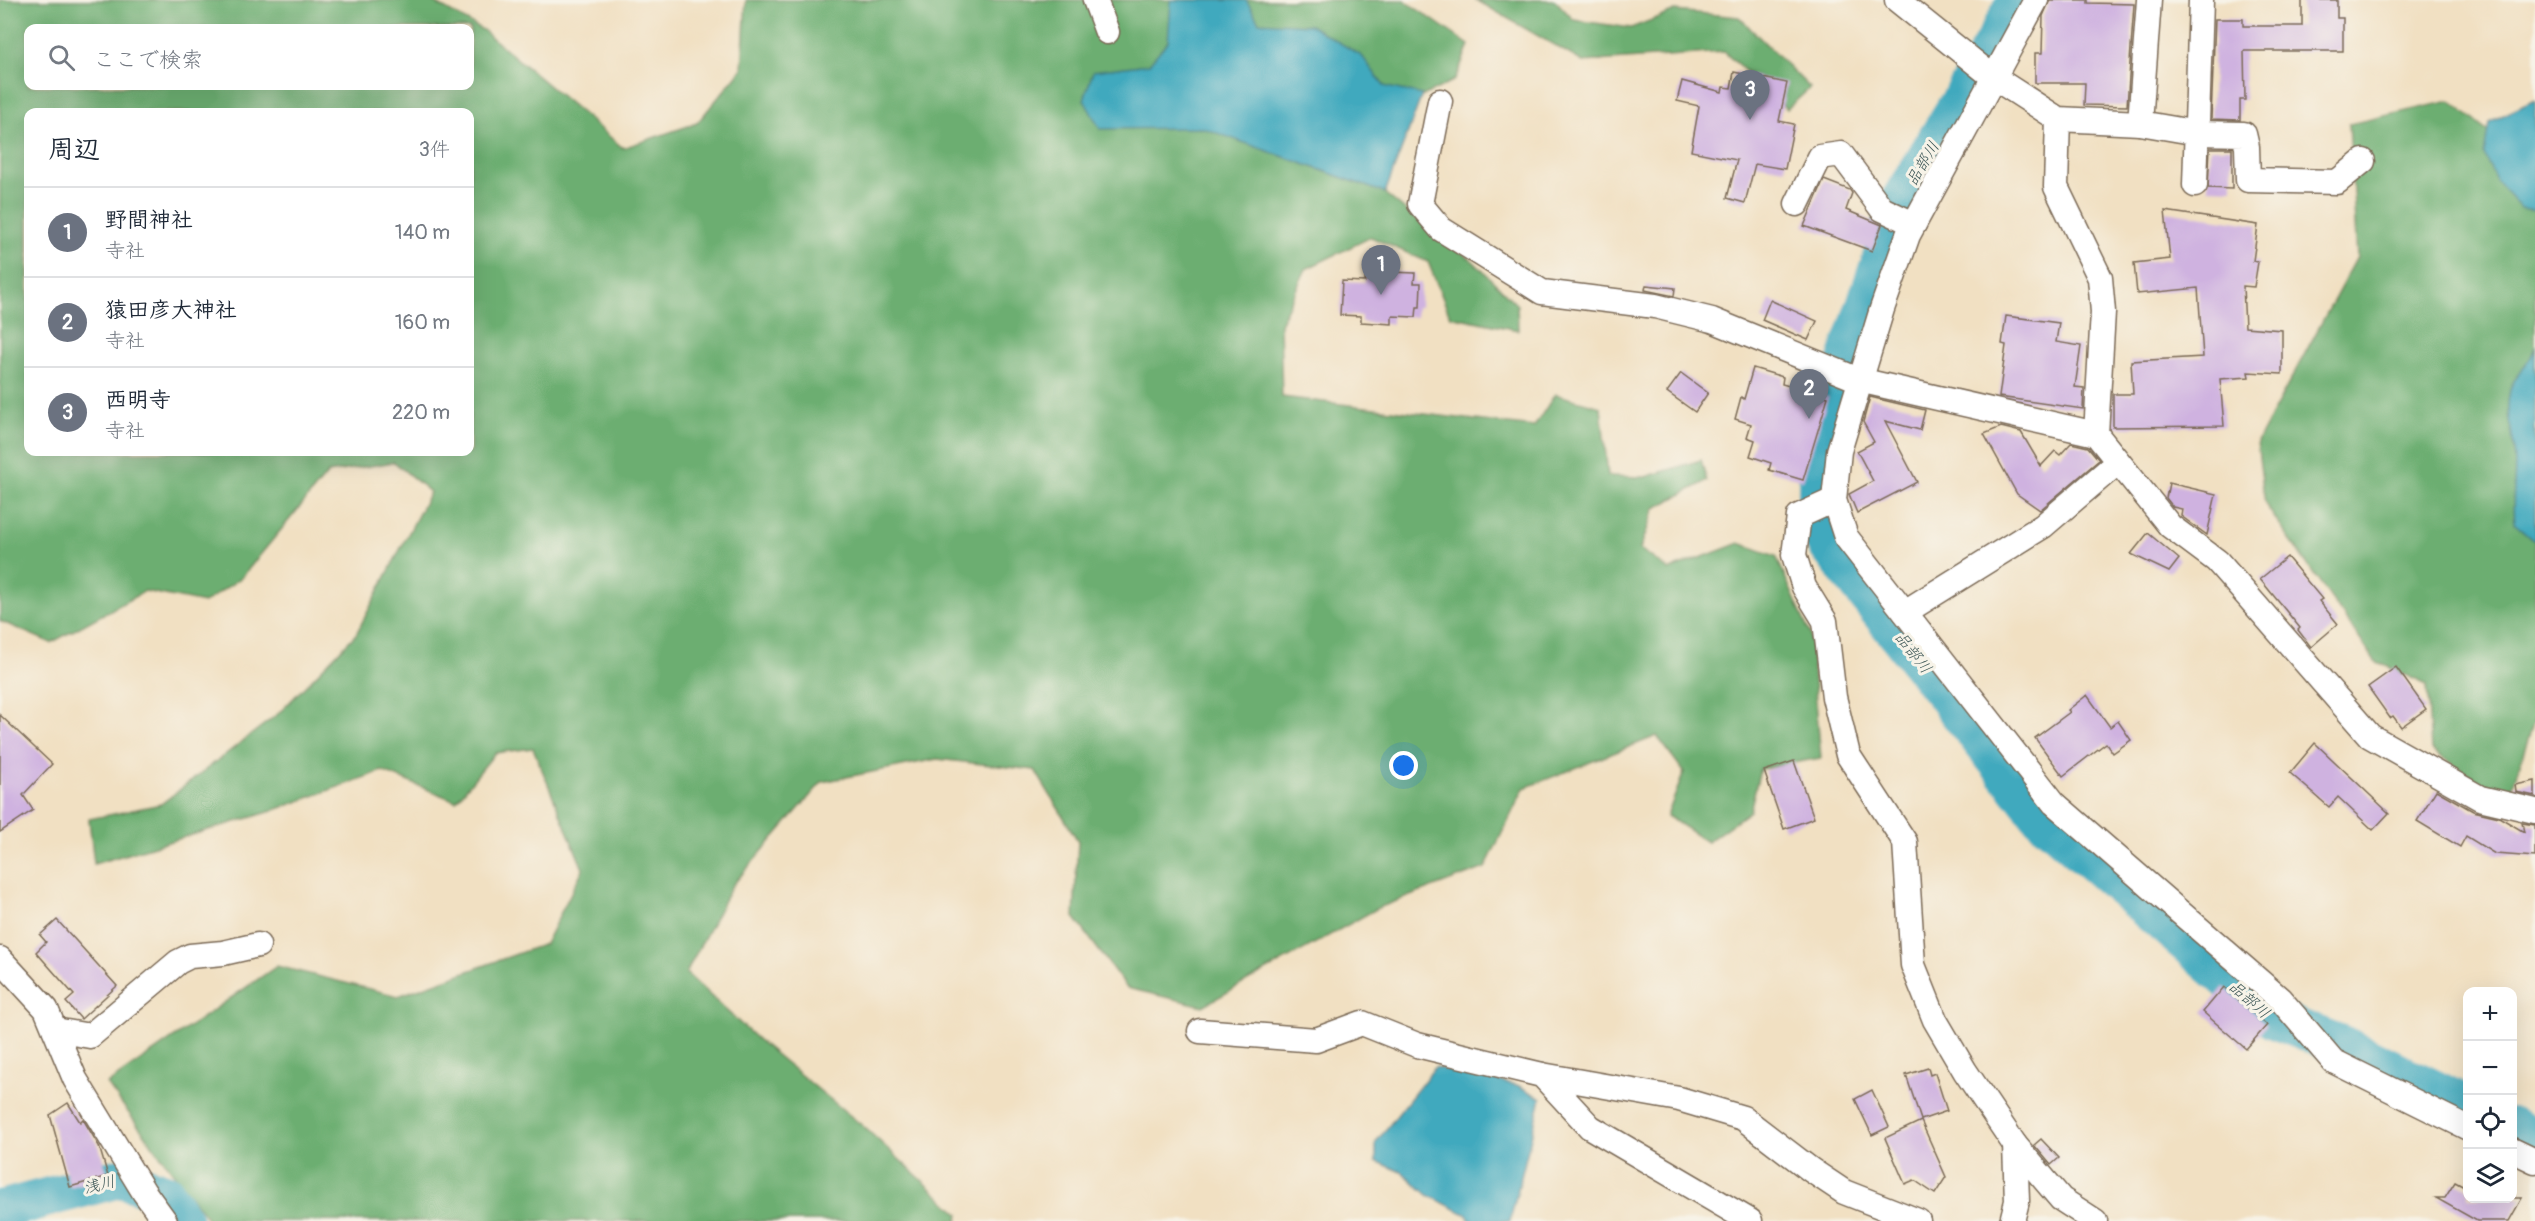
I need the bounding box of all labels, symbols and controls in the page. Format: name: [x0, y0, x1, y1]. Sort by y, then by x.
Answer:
search box: [24, 24, 474, 90]
icon: search: [45, 41, 78, 74]
text: ここで検索: [93, 46, 203, 74]
pin: 3: [1730, 70, 1770, 120]
text: 周辺: [48, 134, 100, 166]
text: 3件: [419, 137, 450, 162]
water label: 品部川: [1902, 138, 1944, 189]
text: 野間神社: [105, 206, 193, 234]
text: 1: [64, 220, 71, 245]
text: 140 m: [395, 220, 450, 245]
text: 寺社: [105, 238, 145, 263]
pin: 1: [1362, 246, 1400, 295]
text: 猿田彦大神社: [105, 296, 237, 324]
text: 2: [62, 310, 73, 335]
text: 160 m: [395, 310, 450, 335]
text: 寺社: [105, 328, 145, 353]
pin: 2: [1790, 370, 1828, 419]
text: 西明寺: [105, 386, 171, 414]
text: 3: [62, 400, 73, 425]
text: 220 m: [392, 400, 450, 425]
text: 寺社: [105, 418, 145, 443]
water label: 品部川: [1891, 628, 1936, 678]
your location: [1389, 751, 1418, 780]
water label: 品部川: [2225, 976, 2274, 1023]
map controls: [2463, 987, 2517, 1203]
button: +: [2463, 987, 2517, 1041]
button: −: [2463, 1041, 2517, 1095]
button: locate: [2463, 1095, 2517, 1149]
button: layers: [2463, 1149, 2517, 1203]
water label: 浅川: [81, 1171, 117, 1199]

